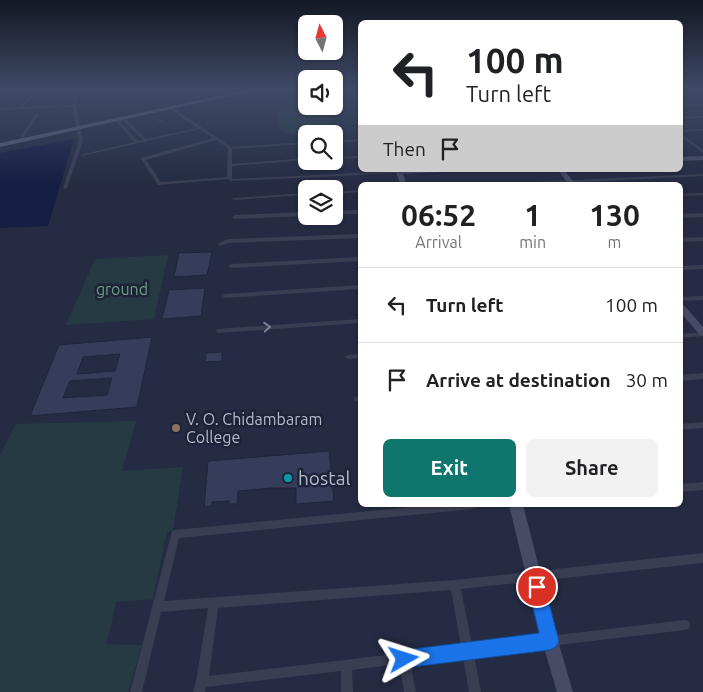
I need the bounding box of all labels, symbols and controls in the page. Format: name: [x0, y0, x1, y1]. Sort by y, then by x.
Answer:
north arrow: [298, 15, 342, 60]
map controls: [298, 15, 343, 225]
icon: left: [383, 40, 448, 105]
text: 100 m: [466, 40, 564, 80]
button: sound: [298, 70, 343, 115]
text: Turn left: [466, 81, 551, 106]
button: search: [298, 125, 343, 170]
icon: arrive: [436, 135, 464, 163]
text: Then: [383, 138, 426, 160]
button: layers: [298, 180, 343, 225]
text: 06:52: [401, 198, 476, 232]
text: 1: [524, 198, 541, 232]
text: 130: [589, 198, 640, 232]
text: Arrival: [415, 233, 462, 251]
text: min: [519, 233, 546, 251]
text: m: [608, 233, 621, 251]
park label: ground: [96, 280, 148, 298]
icon: left: [383, 291, 411, 319]
text: Turn left: [426, 294, 504, 316]
text: 100 m: [605, 294, 658, 316]
one-way arrow: [263, 322, 271, 333]
icon: arrive: [383, 366, 411, 394]
text: Arrive at destination: [426, 369, 611, 391]
text: 30 m: [626, 369, 668, 391]
place label: V. O. Chidambaram College: [186, 410, 322, 446]
marker: V. O. Chidambaram College: [170, 422, 182, 434]
button: Exit: [383, 439, 516, 497]
button: Share: [526, 439, 658, 497]
place label: hostal: [298, 467, 350, 489]
marker: hostal: [282, 472, 294, 484]
pin: [516, 566, 558, 608]
icon: arrive: [523, 573, 551, 601]
position arrow: [377, 632, 429, 684]

